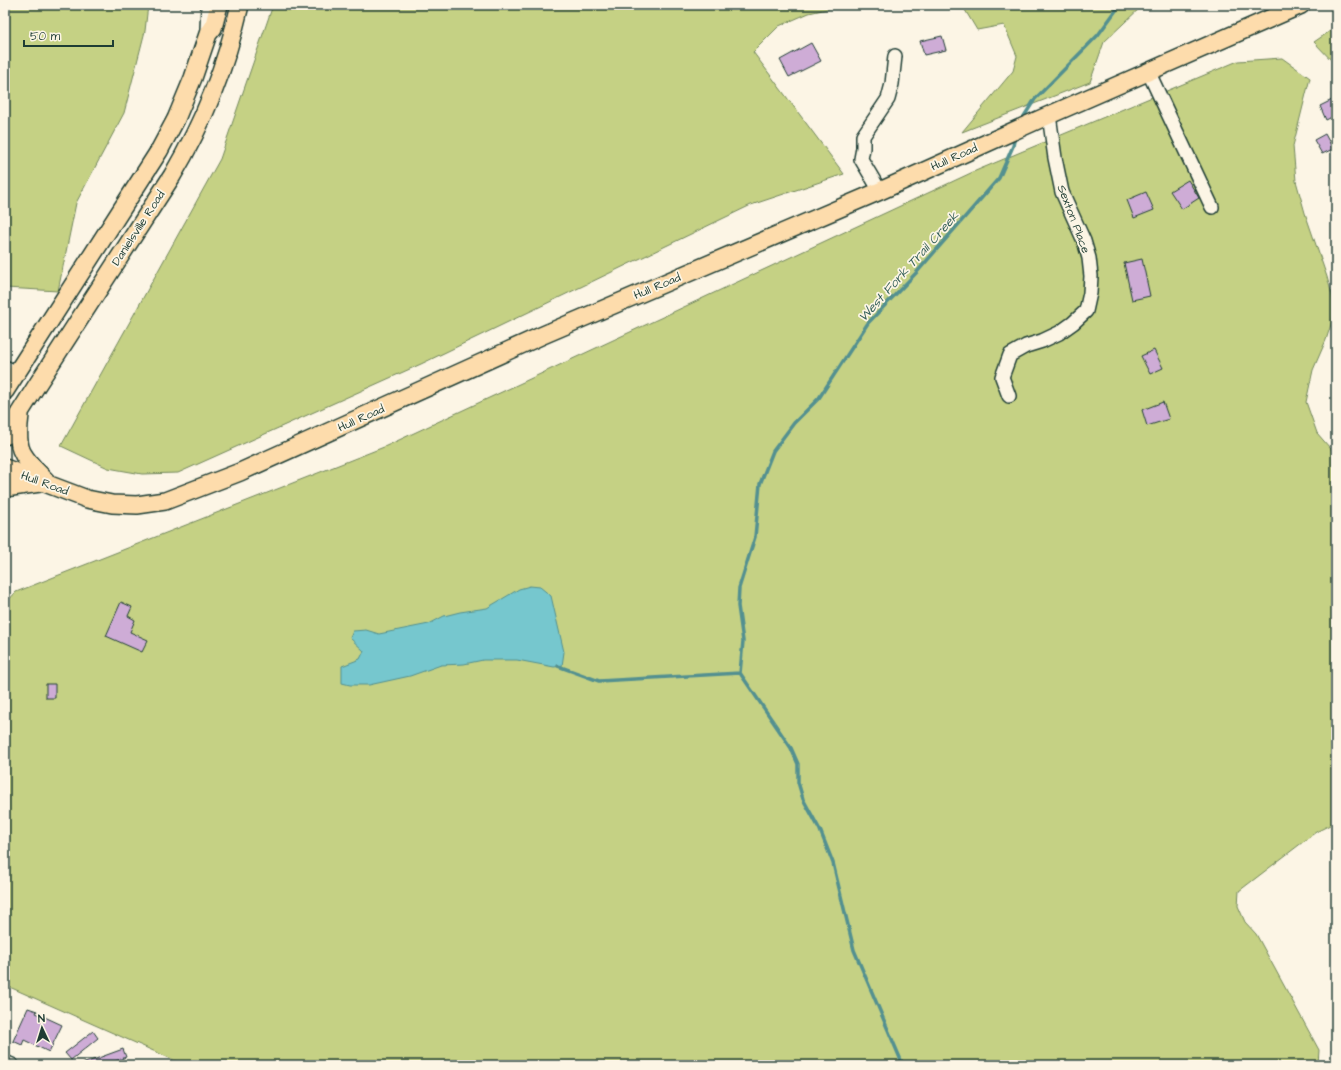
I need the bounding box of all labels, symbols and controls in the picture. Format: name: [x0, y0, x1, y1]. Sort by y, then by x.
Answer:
scale bar: [24, 22, 113, 48]
text: 50 m: [30, 28, 61, 45]
street label: Hull Road: [928, 140, 980, 175]
street label: Sexton Place: [1053, 183, 1095, 256]
street label: Danielsville Road: [108, 187, 169, 269]
water label: West Fork Trail Creek: [854, 207, 964, 326]
street label: Hull Road: [631, 269, 683, 304]
street label: Hull Road: [335, 401, 387, 436]
street label: Hull Road: [19, 467, 71, 500]
north arrow: [22, 1008, 62, 1048]
text: N: [37, 1011, 45, 1026]

